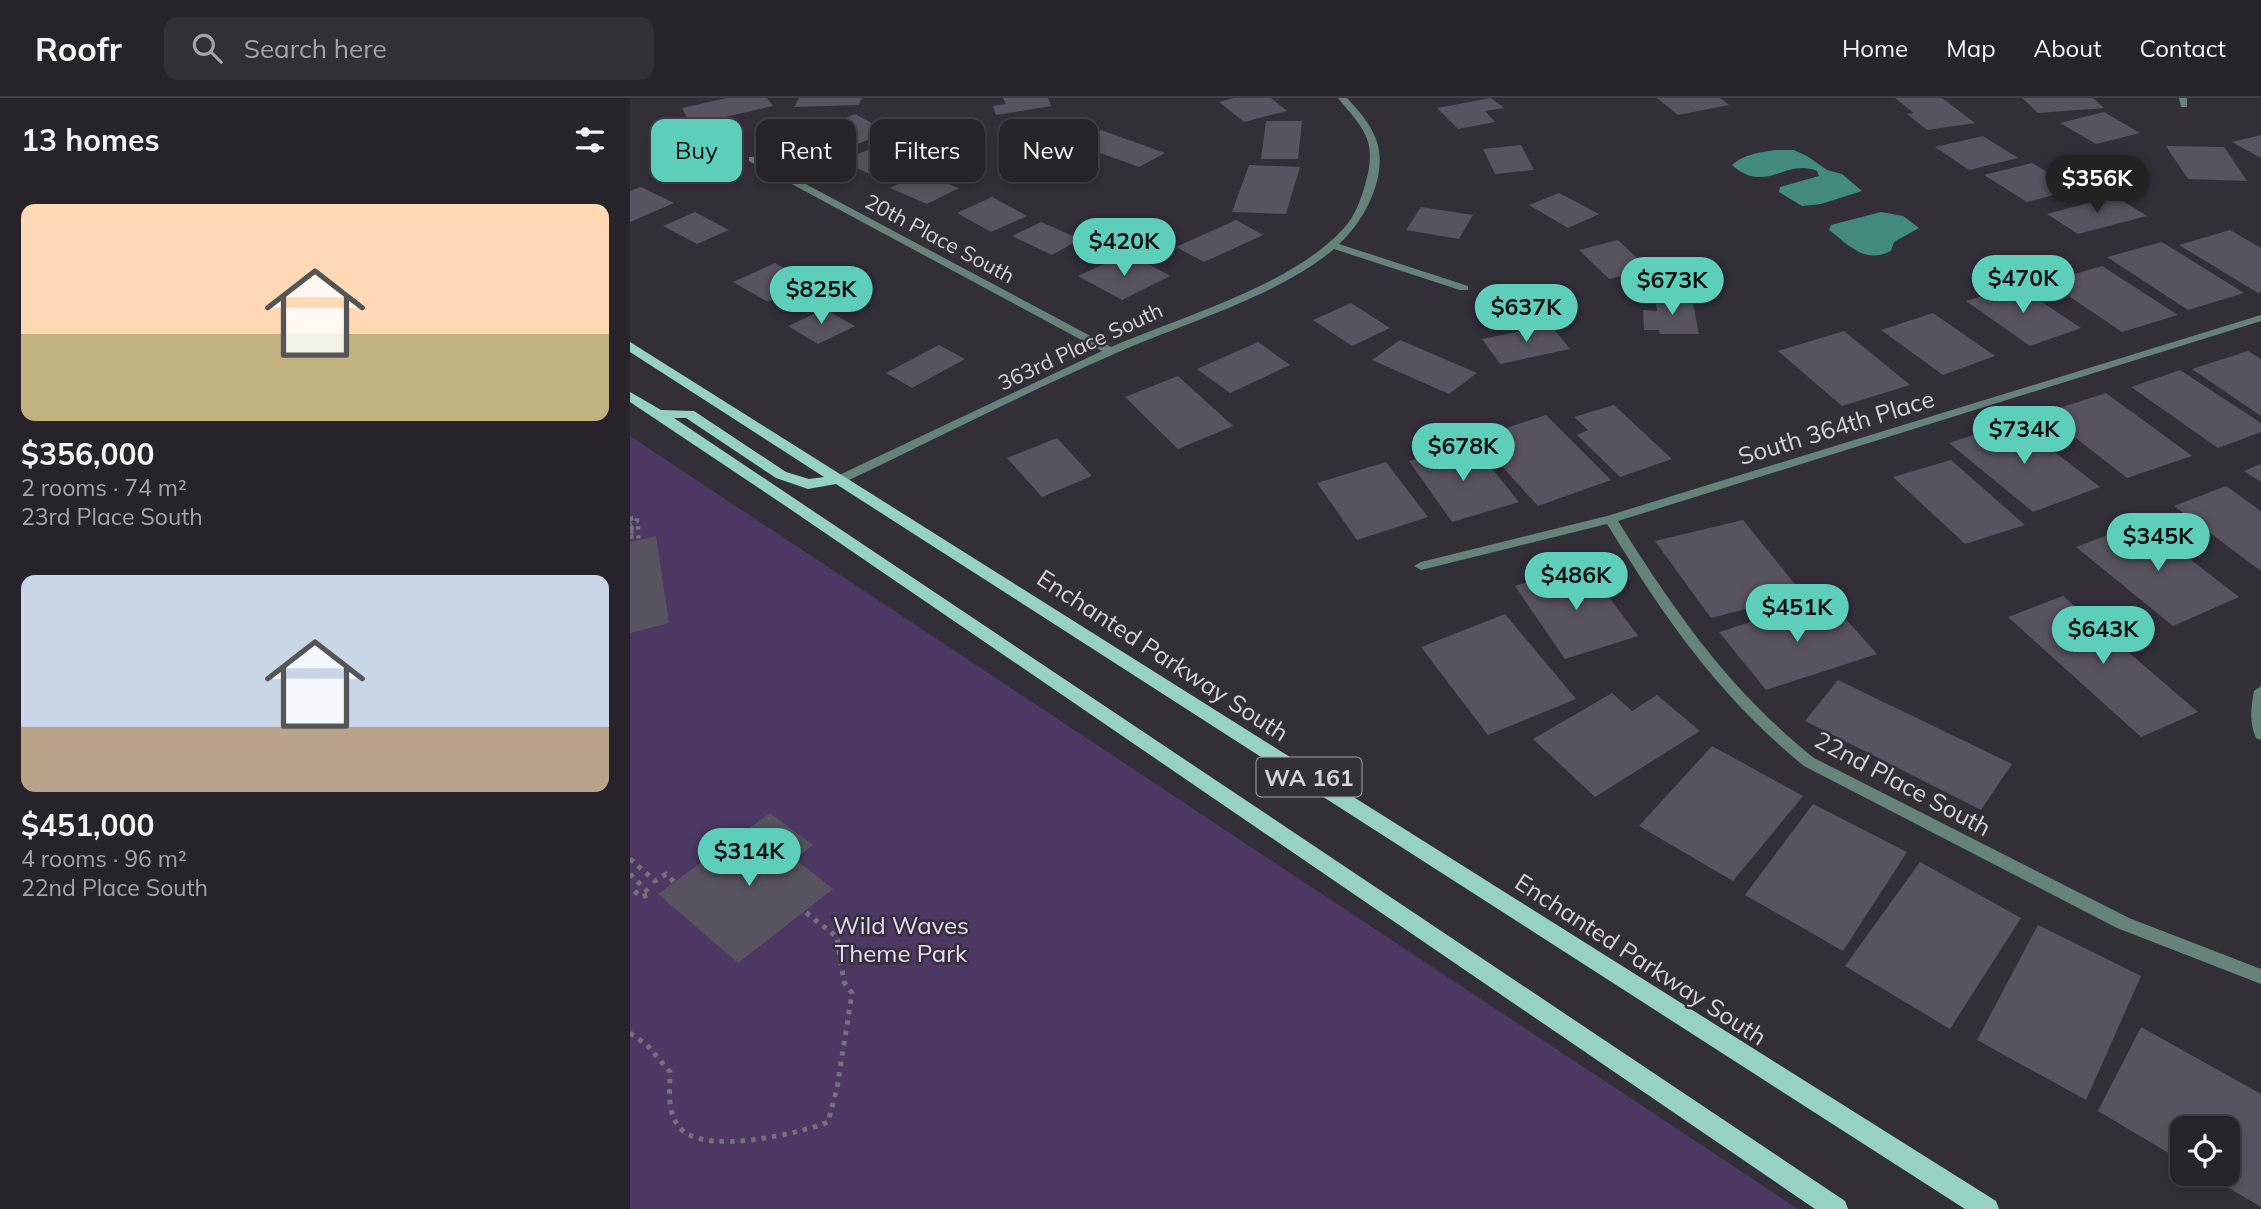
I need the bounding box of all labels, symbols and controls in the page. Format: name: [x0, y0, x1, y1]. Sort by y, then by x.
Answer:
search box: [164, 17, 654, 80]
text: Roofr: [35, 28, 122, 69]
icon: search: [188, 29, 226, 67]
text: Search here: [244, 32, 387, 65]
text: Home: [1842, 33, 1908, 63]
text: Map: [1946, 33, 1996, 63]
text: About: [2034, 33, 2102, 63]
text: Contact: [2140, 33, 2226, 63]
chip: Buy: [651, 119, 742, 182]
chip: Rent: [756, 119, 856, 182]
chip: Filters: [870, 119, 985, 182]
chip: New: [999, 119, 1098, 182]
text: 13 homes: [21, 121, 160, 159]
icon: filters: [571, 121, 609, 159]
pin: $356K: [2048, 156, 2146, 215]
text: $356K: [2062, 163, 2132, 192]
street label: 20th Place South: [861, 188, 1019, 288]
pin: $420K: [1075, 218, 1173, 278]
text: $420K: [1089, 226, 1159, 255]
icon: home: [252, 250, 378, 376]
pin: $470K: [1974, 256, 2072, 315]
pin: $673K: [1623, 258, 1721, 317]
text: $470K: [1988, 263, 2058, 292]
text: $673K: [1637, 265, 1707, 294]
pin: $825K: [772, 266, 870, 326]
text: $825K: [786, 274, 856, 303]
pin: $637K: [1477, 285, 1575, 344]
text: $637K: [1491, 292, 1561, 321]
street label: 363rd Place South: [994, 296, 1166, 396]
street label: South 364th Place: [1734, 383, 1938, 471]
pin: $734K: [1975, 406, 2073, 466]
text: $734K: [1989, 414, 2059, 443]
pin: $678K: [1414, 424, 1512, 483]
text: $678K: [1428, 431, 1498, 460]
text: $356,000: [21, 435, 154, 473]
text: 2 rooms · 74 m²: [21, 473, 187, 502]
text: 23rd Place South: [21, 502, 203, 531]
pin: $345K: [2109, 514, 2207, 573]
text: $345K: [2123, 521, 2193, 550]
pin: $486K: [1527, 552, 1625, 612]
text: $486K: [1541, 560, 1611, 589]
street label: Enchanted Parkway South: [1032, 562, 1294, 748]
pin: $451K: [1748, 584, 1846, 644]
text: $451K: [1762, 592, 1832, 621]
pin: $643K: [2054, 606, 2152, 666]
text: $643K: [2068, 614, 2138, 643]
icon: home: [252, 621, 378, 747]
street label: 22nd Place South: [1810, 724, 1996, 842]
road number: WA 161: [1256, 758, 1362, 796]
text: $451,000: [21, 806, 154, 844]
pin: $314K: [700, 828, 798, 888]
text: $314K: [714, 836, 784, 865]
text: 4 rooms · 96 m²: [21, 844, 187, 873]
street label: Enchanted Parkway South: [1510, 866, 1772, 1052]
text: 22nd Place South: [21, 873, 208, 902]
park label: Wild Waves Theme Park: [833, 910, 969, 968]
map controls: [2170, 1116, 2240, 1186]
button: locate: [2170, 1116, 2240, 1186]

